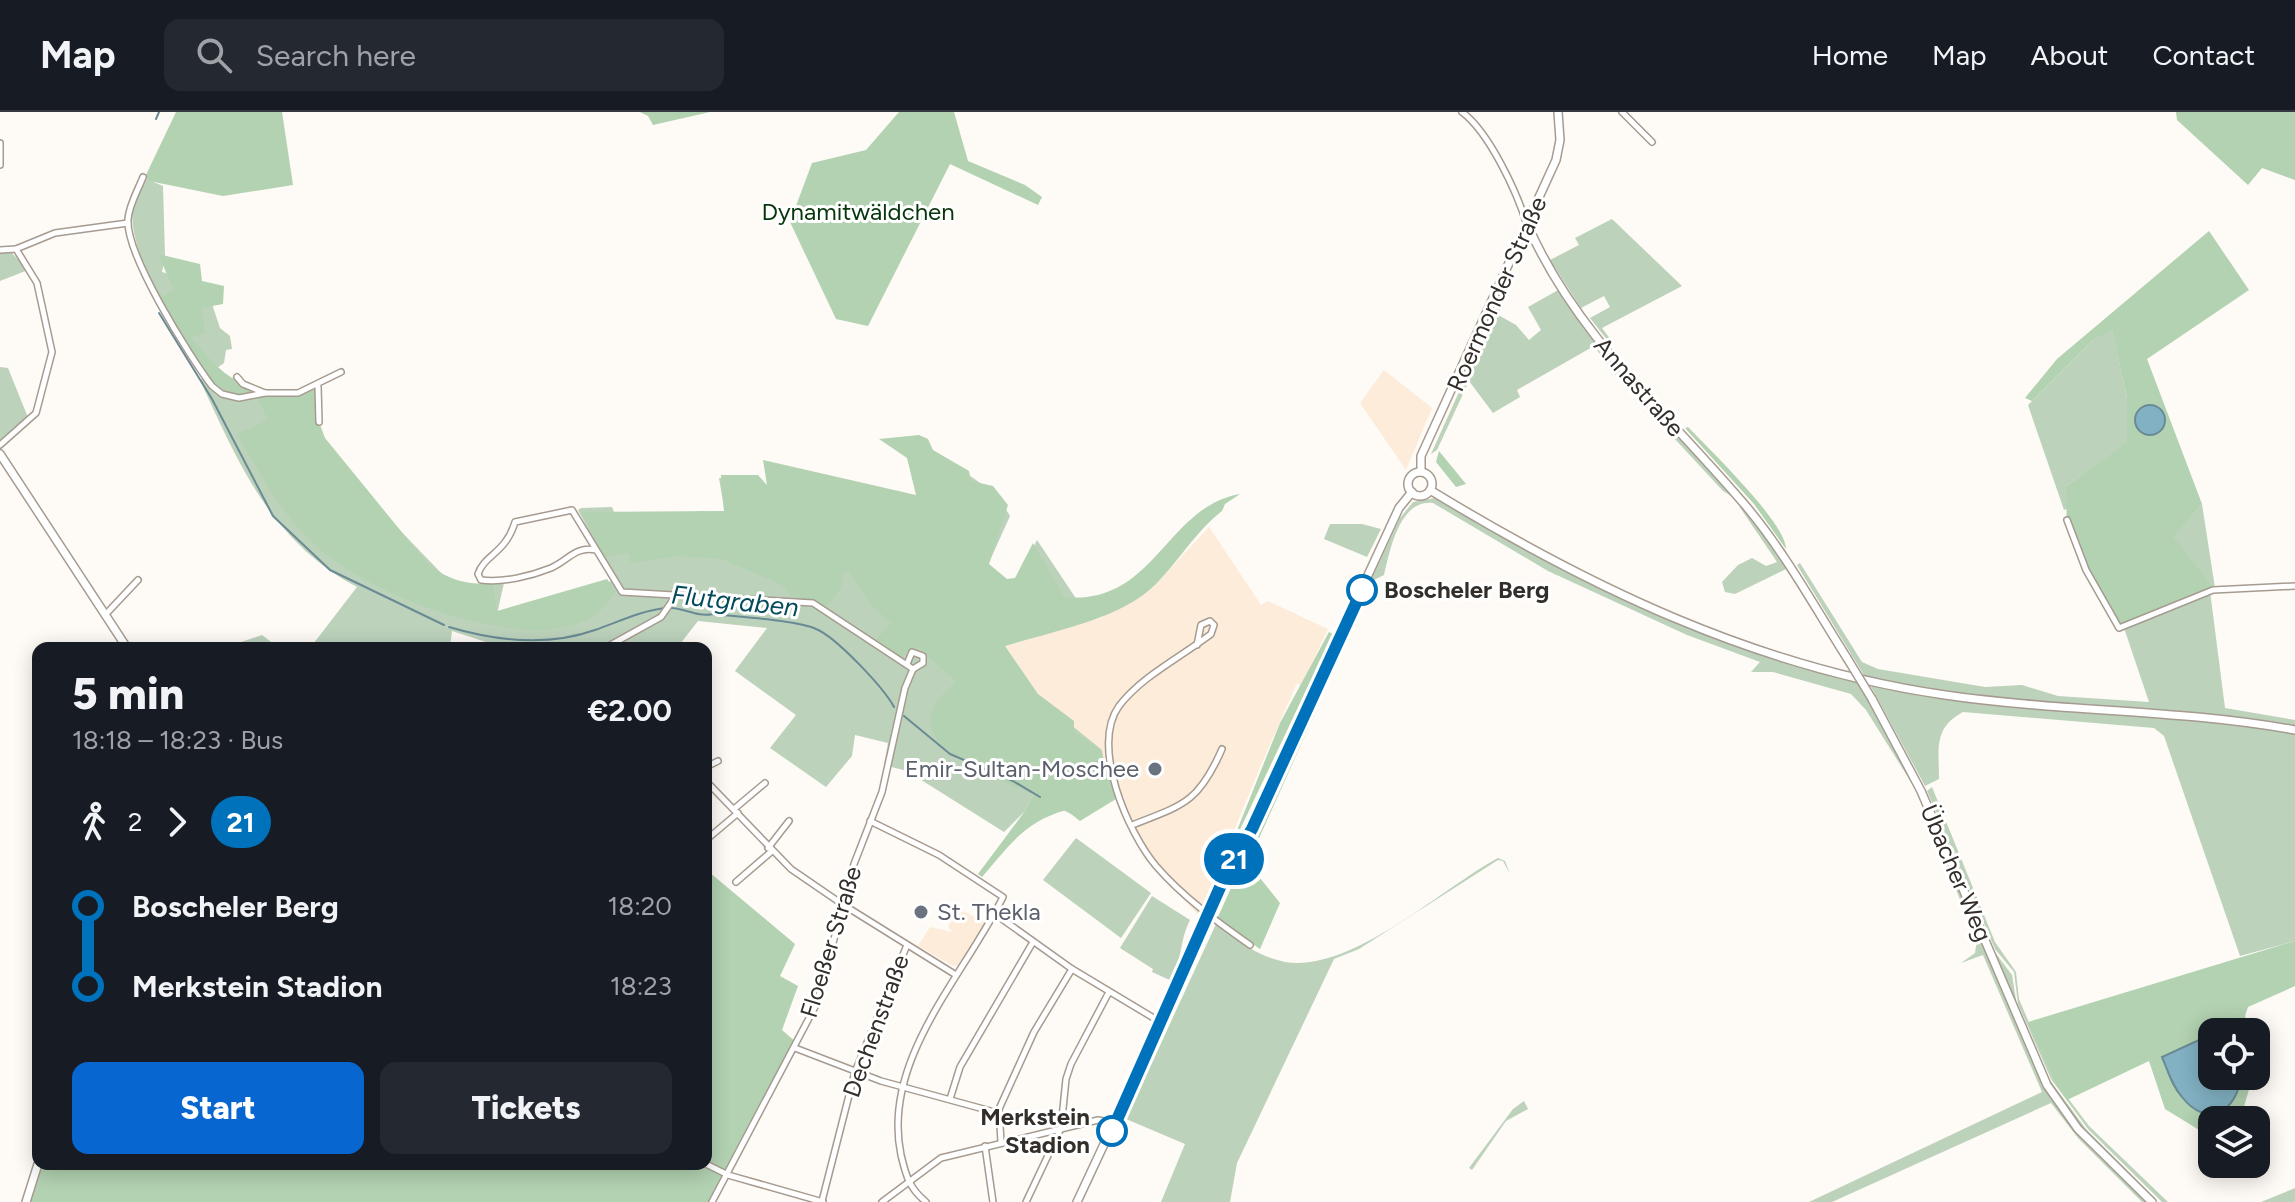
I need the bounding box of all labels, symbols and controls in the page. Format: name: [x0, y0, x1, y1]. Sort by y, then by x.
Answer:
search box: [164, 19, 724, 91]
text: Map: [40, 32, 116, 78]
icon: search: [192, 33, 236, 77]
text: Search here: [256, 37, 416, 74]
text: Home: [1812, 38, 1888, 72]
text: Map: [1932, 38, 1987, 72]
text: About: [2031, 38, 2108, 72]
text: Contact: [2152, 38, 2255, 72]
street label: Roermonder Straße: [1441, 192, 1552, 396]
park label: Dynamitwäldchen: [761, 197, 955, 226]
street label: Annastraße: [1588, 331, 1691, 442]
marker: Boscheler Berg: [1347, 575, 1377, 605]
place label: Boscheler Berg: [1384, 575, 1549, 604]
water label: Flutgraben: [670, 578, 800, 624]
text: 5 min: [72, 667, 184, 720]
text: €2.00: [587, 692, 672, 729]
text: 18:18 – 18:23 · Bus: [72, 724, 283, 756]
place label: Emir-Sultan-Moschee: [905, 754, 1139, 783]
marker: Emir-Sultan-Moschee: [1146, 760, 1164, 778]
icon: walk: [72, 800, 116, 844]
icon: forward: [155, 800, 199, 844]
street label: Übacher Weg: [1915, 800, 1998, 946]
text: 21: [227, 805, 255, 839]
text: 2: [128, 806, 143, 838]
line badge: 21: [1198, 833, 1270, 885]
text: 21: [1220, 842, 1248, 876]
street label: Floeßer Straße: [794, 863, 867, 1021]
text: Boscheler Berg: [132, 888, 339, 925]
text: 18:20: [608, 890, 672, 922]
place label: St. Thekla: [937, 897, 1041, 926]
marker: St. Thekla: [912, 903, 930, 921]
street label: Dechenstraße: [836, 951, 915, 1101]
text: Merkstein Stadion: [132, 968, 382, 1005]
text: 18:23: [610, 970, 672, 1002]
map controls: [2198, 1018, 2270, 1178]
button: locate: [2198, 1018, 2270, 1090]
button: Start: [72, 1062, 364, 1154]
button: Tickets: [380, 1062, 672, 1154]
place label: Merkstein Stadion: [980, 1102, 1090, 1159]
button: layers: [2198, 1106, 2270, 1178]
marker: Merkstein Stadion: [1097, 1116, 1127, 1146]

